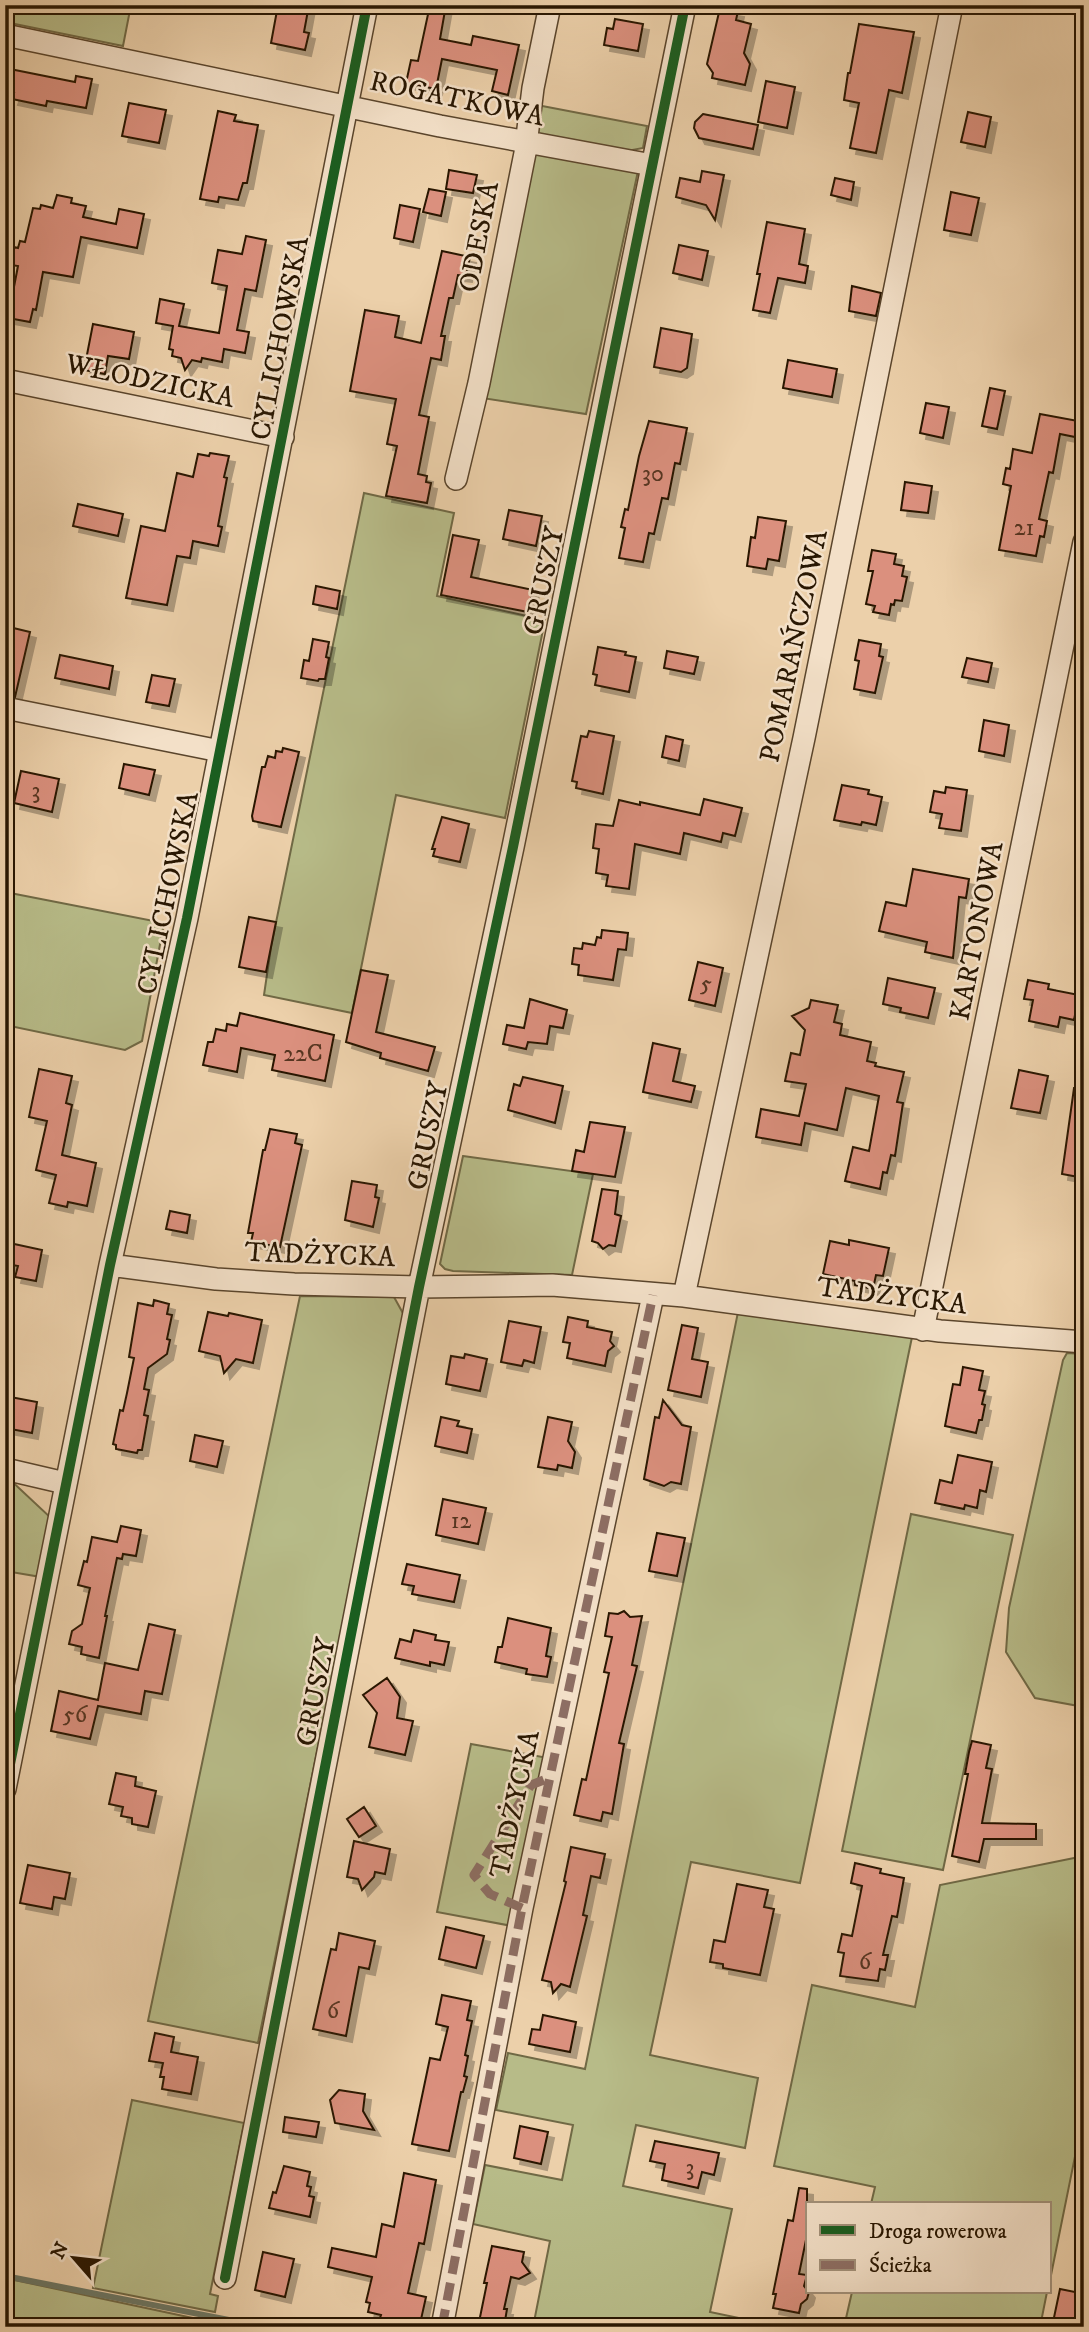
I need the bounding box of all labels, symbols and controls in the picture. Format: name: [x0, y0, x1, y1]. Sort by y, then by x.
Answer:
street label: ROGATKOWA: [367, 63, 549, 135]
street label: ODESKA: [451, 178, 507, 295]
street label: CYLICHOWSKA: [243, 232, 317, 443]
street label: WŁODZICKA: [61, 346, 239, 416]
house number: 30: [642, 459, 664, 489]
house number: 21: [1014, 513, 1034, 543]
street label: GRUSZY: [515, 523, 573, 638]
street label: POMARAŃCZOWA: [751, 525, 836, 766]
house number: 3: [32, 776, 40, 806]
street label: CYLICHOWSKA: [129, 787, 207, 998]
street label: KARTONOWA: [942, 837, 1012, 1024]
house number: 5: [700, 969, 712, 999]
house number: 22C: [283, 1039, 323, 1069]
street label: GRUSZY: [399, 1078, 457, 1193]
street label: TADŻYCKA: [244, 1235, 397, 1275]
street label: TADŻYCKA: [815, 1269, 970, 1323]
house number: 12: [451, 1506, 472, 1536]
street label: GRUSZY: [288, 1634, 344, 1749]
house number: 56: [63, 1700, 89, 1730]
street label: TADŻYCKA: [482, 1726, 548, 1881]
house number: 6: [859, 1947, 873, 1977]
house number: 6: [327, 1996, 341, 2026]
house number: 3: [686, 2153, 694, 2183]
legend: [806, 2202, 1050, 2294]
text: Droga rowerowa: [869, 2219, 1007, 2245]
north arrow: [38, 2224, 108, 2294]
text: N: [46, 2238, 74, 2263]
text: Ścieżka: [869, 2251, 932, 2279]

